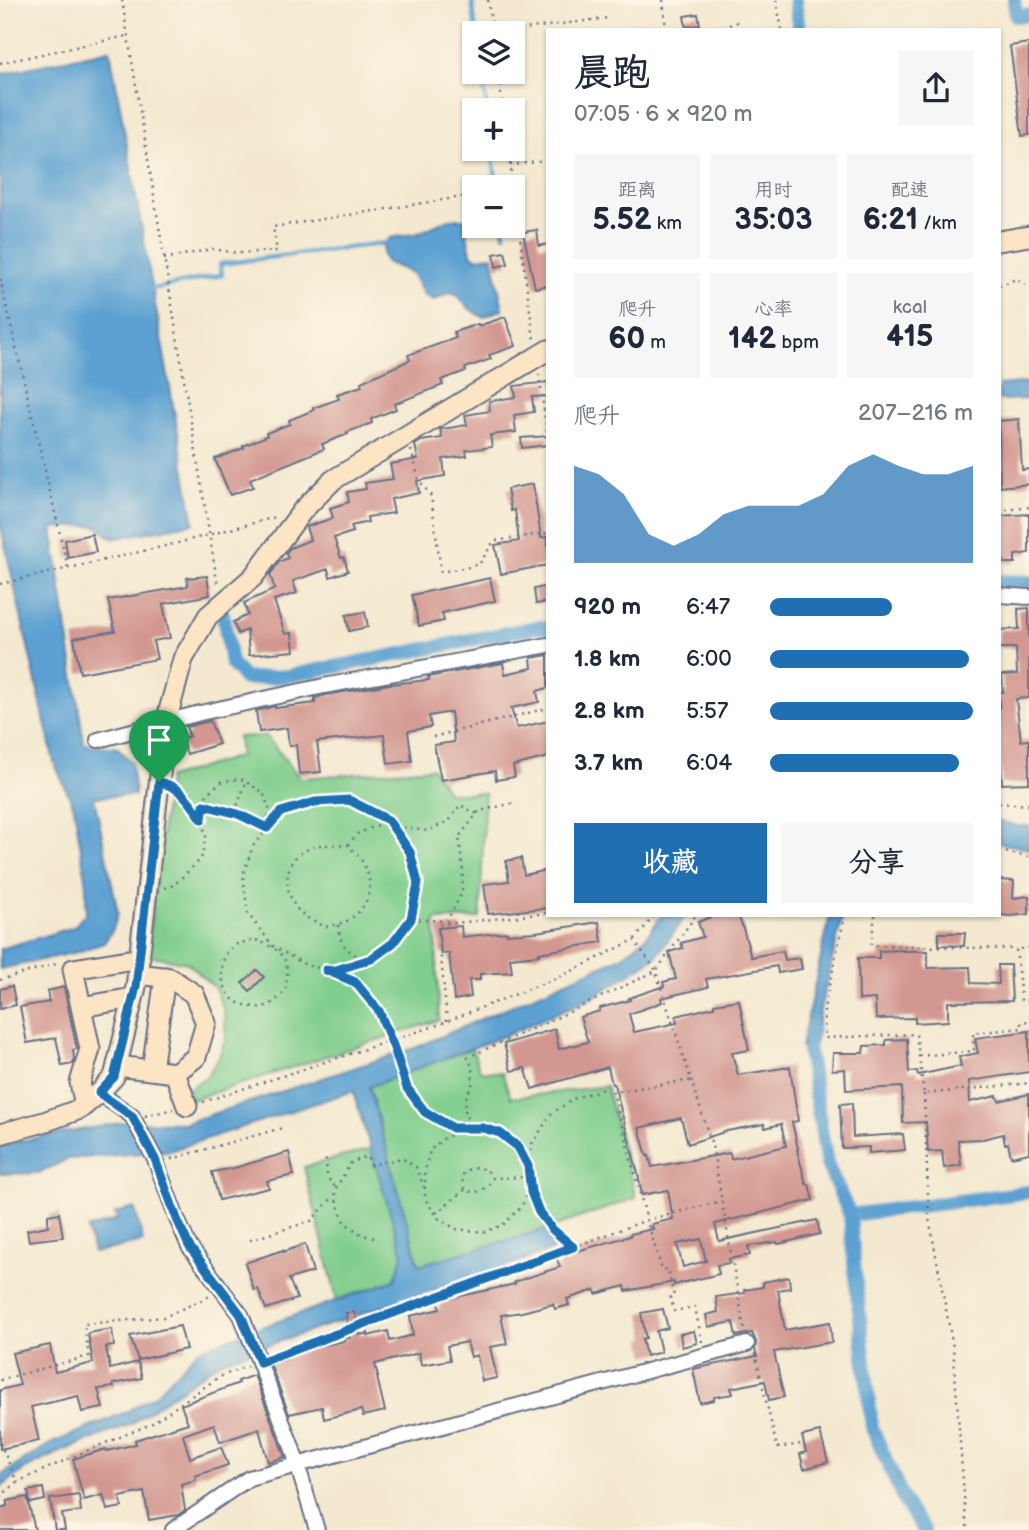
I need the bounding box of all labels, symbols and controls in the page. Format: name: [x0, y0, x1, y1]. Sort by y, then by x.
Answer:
map controls: [462, 21, 525, 238]
button: layers: [462, 21, 525, 84]
text: 晨跑: [574, 51, 650, 96]
button: share: [899, 51, 973, 125]
button: +: [462, 98, 525, 161]
text: 07:05 · 6 × 920 m: [574, 100, 753, 128]
button: −: [462, 175, 525, 238]
text: 距离: [618, 179, 656, 202]
text: 用时: [754, 179, 793, 202]
text: 配速: [891, 179, 929, 202]
text: 5.52: [592, 202, 652, 238]
text: 35:03: [734, 202, 813, 238]
text: 6:21: [863, 202, 918, 238]
text: km: [652, 212, 682, 235]
text: /km: [918, 212, 957, 235]
text: kcal: [893, 296, 927, 319]
text: 爬升: [618, 298, 656, 321]
text: 心率: [754, 298, 793, 321]
text: 415: [886, 319, 933, 355]
text: 60: [608, 321, 645, 357]
text: 142: [728, 321, 776, 357]
text: m: [645, 331, 666, 354]
text: bpm: [776, 331, 819, 354]
text: 207–216 m: [858, 399, 973, 427]
text: 爬升: [574, 402, 620, 430]
text: 920 m: [574, 593, 641, 621]
text: 6:47: [686, 593, 730, 621]
text: 1.8 km: [574, 645, 640, 673]
text: 6:00: [686, 645, 732, 673]
text: 2.8 km: [574, 697, 645, 725]
text: 5:57: [686, 697, 728, 725]
pin: [129, 710, 189, 782]
icon: arrive: [140, 721, 178, 759]
text: 3.7 km: [574, 749, 643, 777]
text: 6:04: [686, 749, 732, 777]
button: 收藏: [574, 823, 767, 903]
button: 分享: [781, 823, 973, 903]

